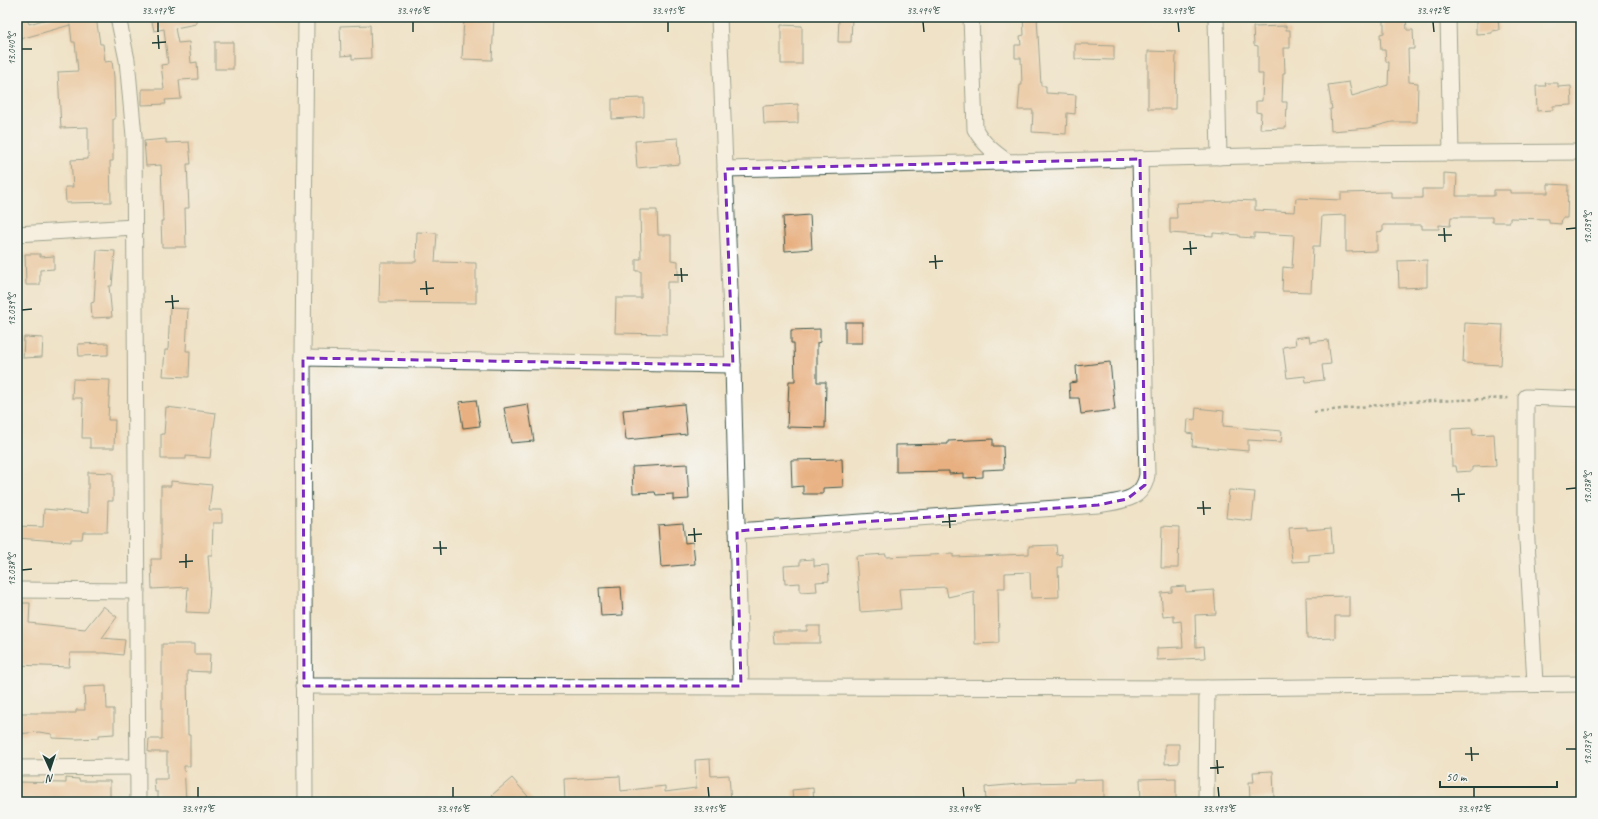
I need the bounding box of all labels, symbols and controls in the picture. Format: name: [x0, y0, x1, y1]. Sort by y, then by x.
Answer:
text: 33.497°E: [142, 4, 176, 17]
text: 33.496°E: [397, 4, 431, 17]
text: 33.495°E: [652, 4, 686, 17]
text: 33.494°E: [907, 4, 941, 17]
text: 33.493°E: [1162, 4, 1196, 17]
text: 33.492°E: [1417, 4, 1451, 17]
text: 13.040°S: [5, 31, 18, 65]
text: 13.039°S: [1581, 210, 1594, 244]
text: 13.039°S: [5, 292, 18, 326]
text: 13.038°S: [1581, 470, 1594, 504]
text: 13.038°S: [5, 552, 18, 586]
text: 13.037°S: [1581, 731, 1594, 765]
north arrow: [30, 749, 70, 789]
scale bar: [1440, 763, 1557, 789]
text: 50 m: [1446, 769, 1468, 785]
text: N: [45, 772, 54, 786]
text: 33.497°E: [182, 802, 216, 815]
text: 33.496°E: [437, 802, 471, 815]
text: 33.495°E: [693, 802, 727, 815]
text: 33.494°E: [948, 802, 982, 815]
text: 33.493°E: [1203, 802, 1237, 815]
text: 33.492°E: [1458, 802, 1492, 815]

